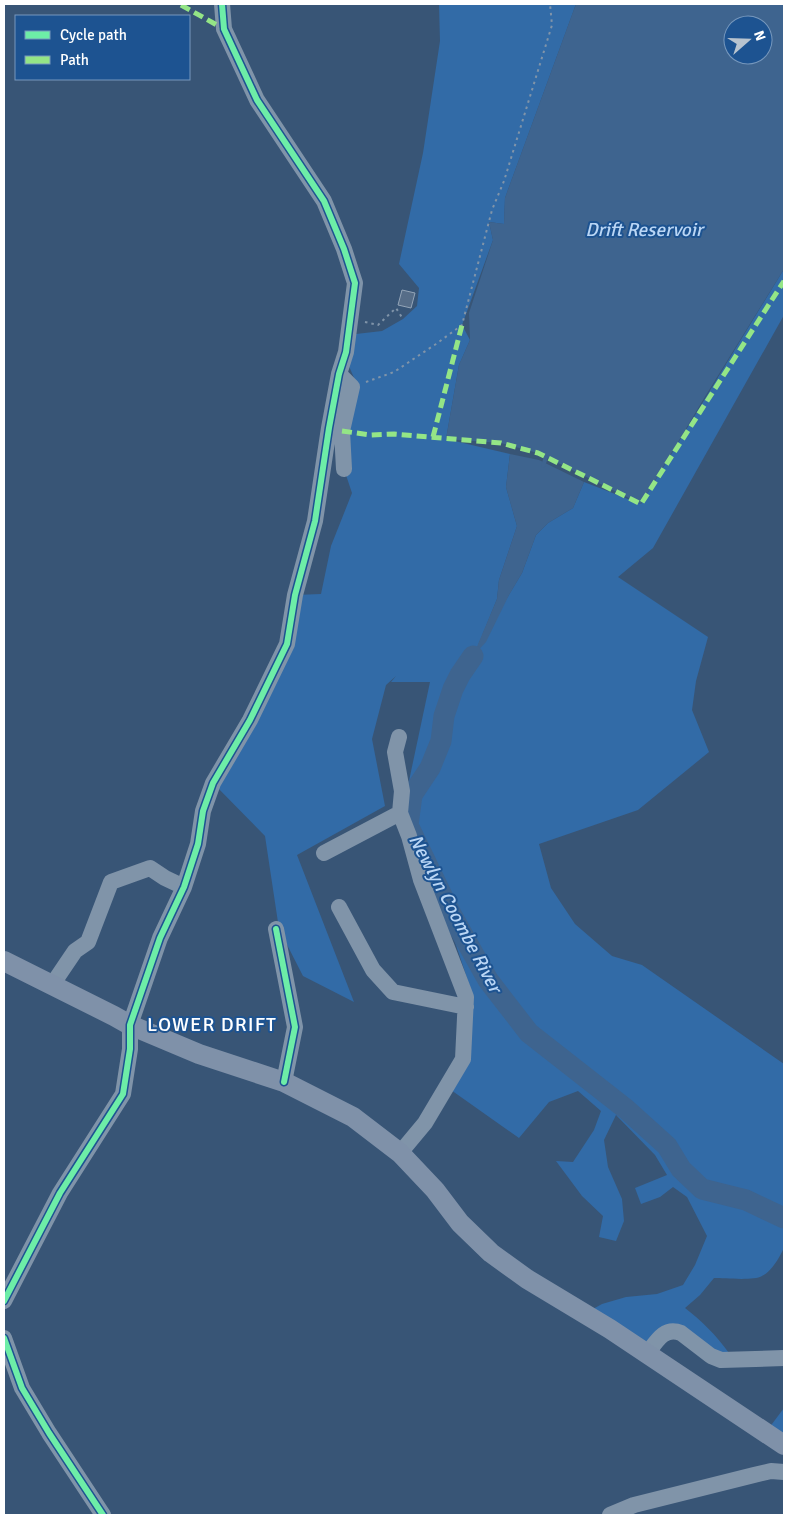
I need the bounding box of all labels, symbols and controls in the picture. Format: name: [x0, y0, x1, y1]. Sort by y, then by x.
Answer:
legend: [15, 15, 190, 80]
north arrow: [723, 15, 773, 65]
text: Cycle path: [60, 26, 127, 44]
text: N: [750, 28, 769, 43]
text: Path: [60, 51, 89, 69]
water label: Drift Reservoir: [585, 218, 706, 242]
water label: Newlyn Coombe River: [403, 830, 508, 999]
district label: LOWER DRIFT: [147, 1012, 277, 1037]

